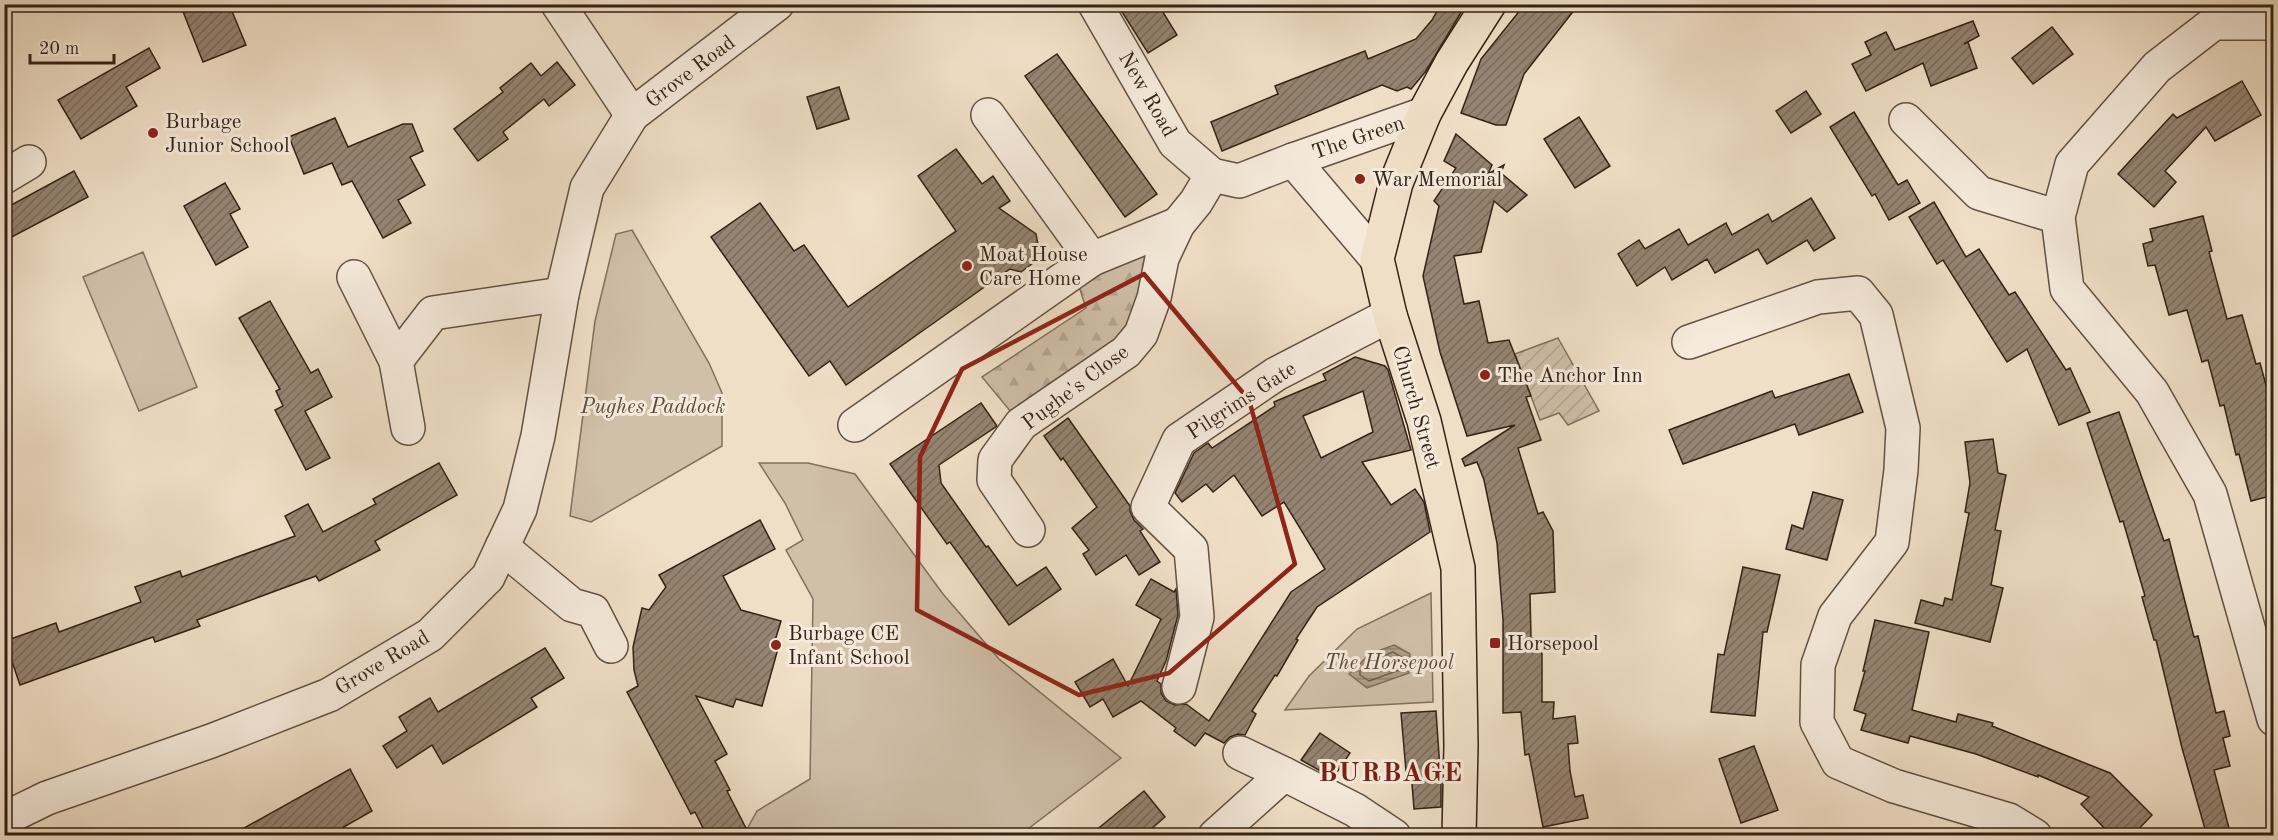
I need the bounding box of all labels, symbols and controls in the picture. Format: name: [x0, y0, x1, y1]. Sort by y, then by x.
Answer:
scale bar: [30, 27, 114, 65]
street label: Grove Road: [642, 32, 739, 112]
text: 20 m: [39, 40, 79, 58]
street label: New Road: [1114, 48, 1180, 141]
place label: Burbage Junior School: [165, 112, 290, 157]
street label: The Green: [1310, 113, 1407, 164]
marker: Burbage Junior School: [146, 126, 160, 140]
place label: War Memorial: [1372, 170, 1503, 191]
marker: War Memorial: [1353, 172, 1367, 186]
place label: Moat House Care Home: [979, 245, 1088, 290]
marker: Moat House Care Home: [960, 259, 974, 273]
street label: Pughe's Close: [1019, 342, 1133, 435]
street label: Church Street: [1388, 343, 1443, 472]
street label: Pilgrims Gate: [1184, 358, 1300, 444]
place label: The Anchor Inn: [1497, 366, 1643, 387]
marker: The Anchor Inn: [1478, 368, 1492, 382]
park label: Pughes Paddock: [579, 397, 726, 418]
place label: Burbage CE Infant School: [788, 624, 910, 669]
street label: Grove Road: [332, 627, 434, 700]
place label: Horsepool: [1507, 634, 1599, 655]
marker: Horsepool: [1488, 636, 1502, 650]
marker: Burbage CE Infant School: [769, 638, 783, 652]
park label: The Horsepool: [1324, 653, 1454, 674]
district label: BURBAGE: [1318, 760, 1464, 787]

